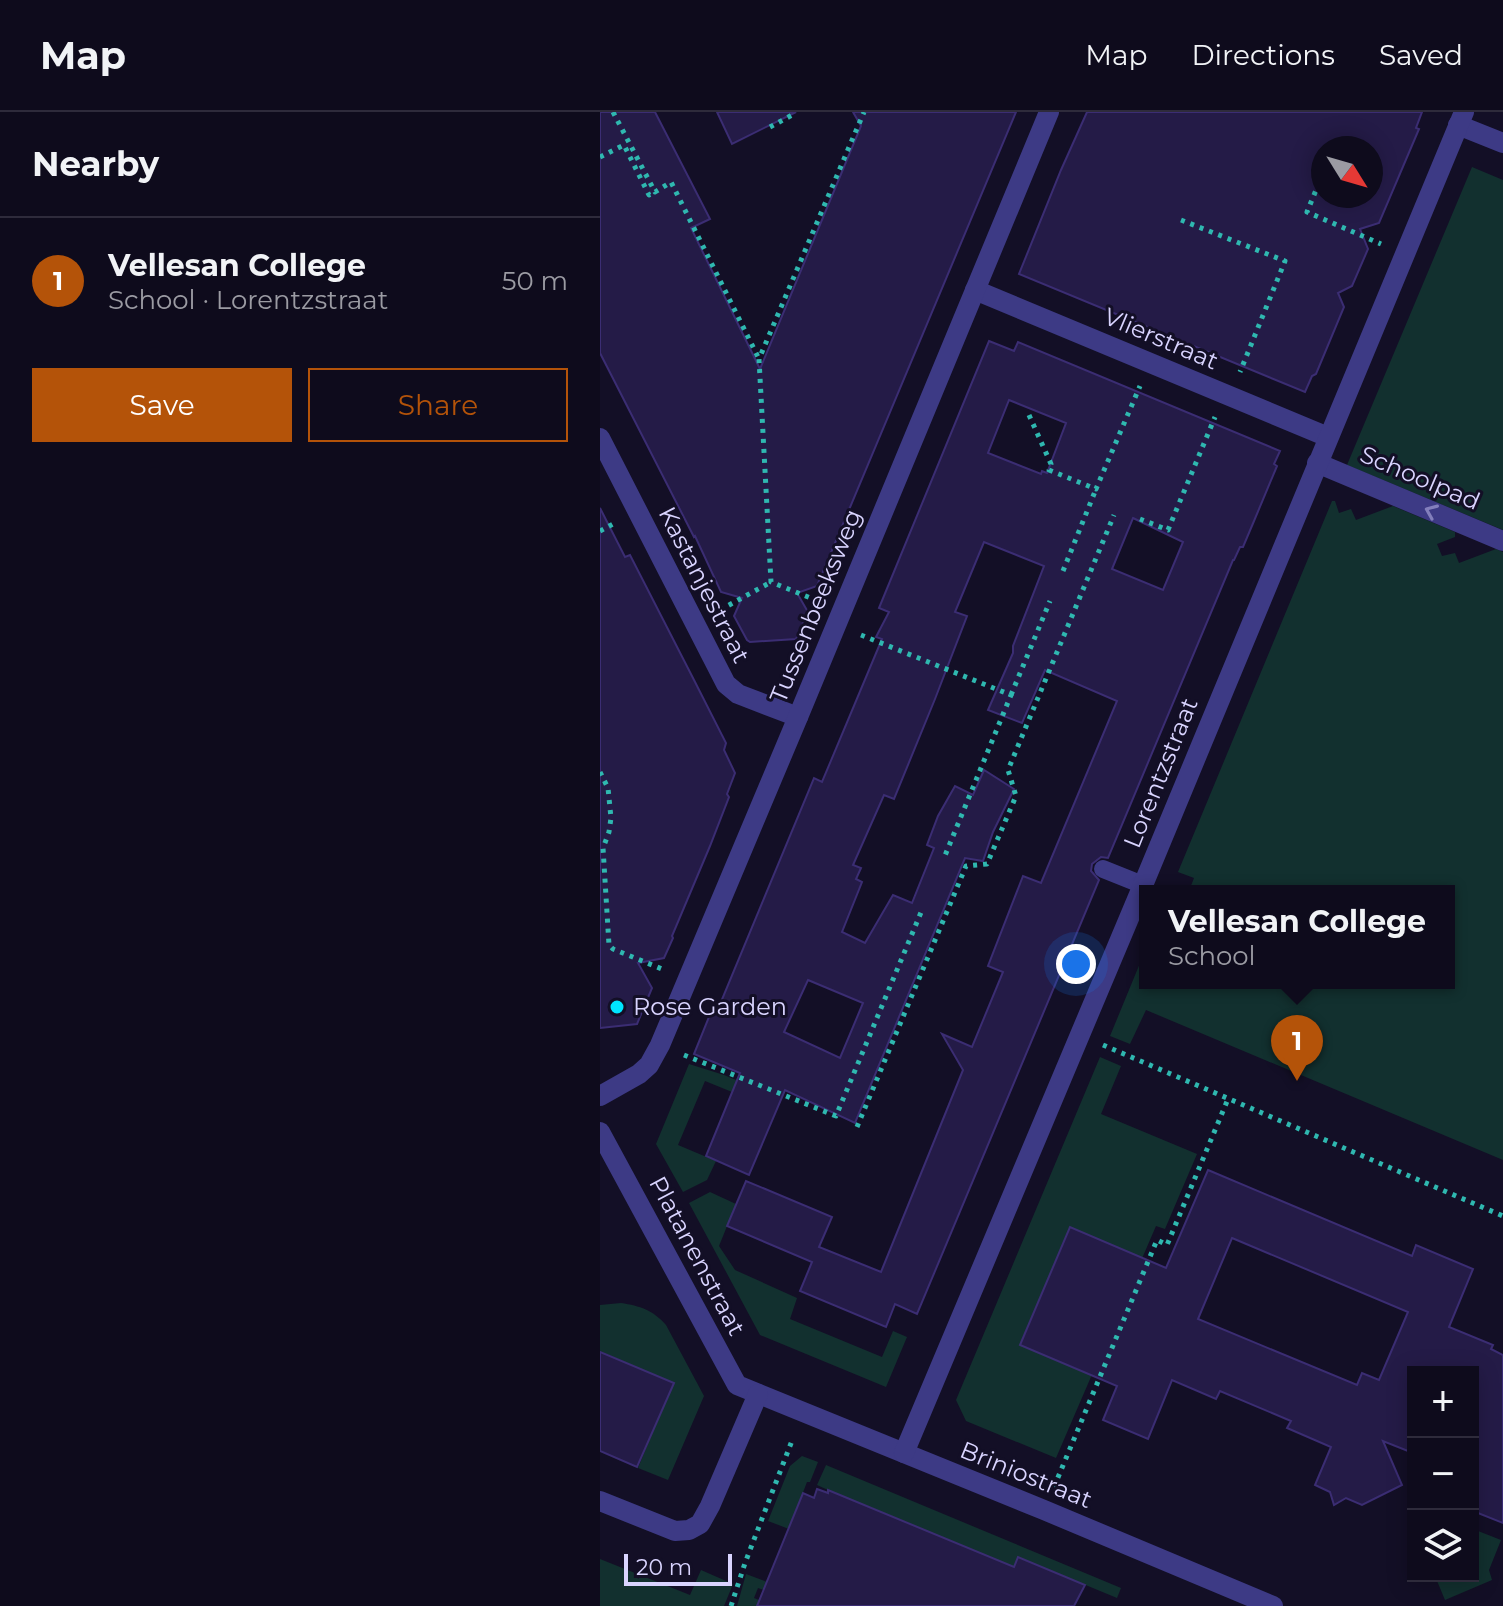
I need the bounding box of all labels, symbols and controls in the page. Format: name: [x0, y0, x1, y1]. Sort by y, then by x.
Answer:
text: Map: [40, 32, 126, 79]
text: Map: [1085, 38, 1147, 72]
text: Directions: [1191, 38, 1335, 72]
text: Saved: [1379, 38, 1463, 72]
north arrow: [1311, 136, 1383, 208]
text: Nearby: [32, 143, 159, 185]
text: Vellesan College: [108, 247, 366, 284]
text: 1: [53, 265, 63, 297]
text: 50 m: [502, 265, 568, 297]
text: School · Lorentzstraat: [108, 284, 388, 316]
street label: Vlierstraat: [1100, 301, 1223, 376]
button: Save: [32, 368, 292, 442]
button: Share: [308, 368, 568, 442]
street label: Schoolpad: [1356, 439, 1485, 516]
street label: Kastanjestraat: [653, 502, 756, 668]
street label: Tussenbeeksweg: [763, 505, 868, 707]
one-way arrow: [1425, 505, 1439, 521]
street label: Lorentzstraat: [1117, 693, 1204, 852]
popup: [1139, 885, 1455, 989]
text: Vellesan College: [1168, 903, 1426, 940]
text: School: [1168, 940, 1256, 972]
your location: [1056, 944, 1096, 984]
place label: Rose Garden: [633, 992, 787, 1021]
marker: Rose Garden: [608, 998, 626, 1016]
pin: 1: [1271, 1015, 1323, 1081]
street label: Platanenstraat: [643, 1171, 752, 1341]
map controls: [1407, 1366, 1479, 1582]
button: +: [1407, 1366, 1479, 1438]
street label: Briniostraat: [956, 1435, 1097, 1514]
button: −: [1407, 1438, 1479, 1510]
button: layers: [1407, 1510, 1479, 1582]
scale bar: [624, 1550, 732, 1586]
text: 20 m: [636, 1554, 692, 1581]

